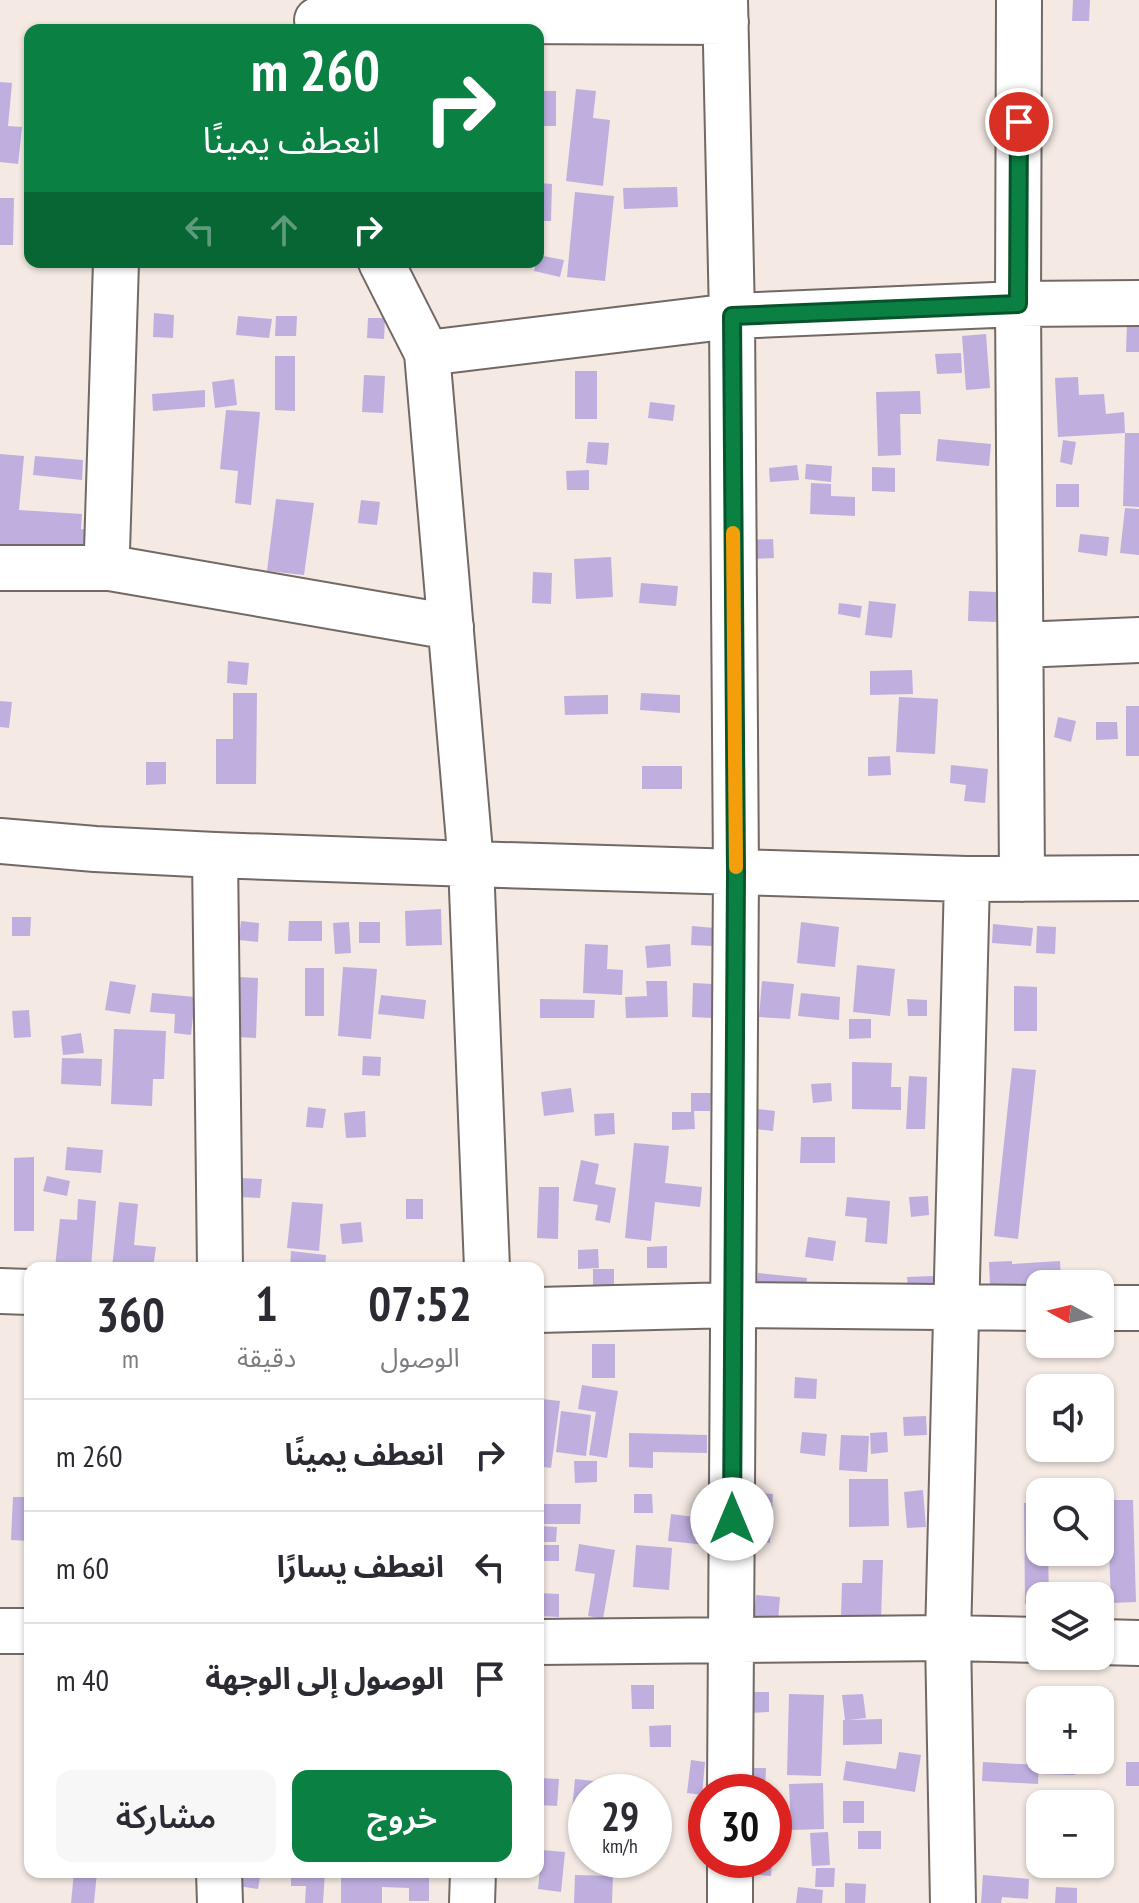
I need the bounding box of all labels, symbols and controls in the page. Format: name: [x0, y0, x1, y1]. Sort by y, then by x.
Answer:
text: 260 m: [251, 34, 380, 106]
icon: right: [408, 56, 512, 160]
pin: [985, 88, 1053, 156]
icon: arrive: [997, 100, 1041, 144]
text: انعطف يمينًا: [202, 116, 380, 163]
icon: left: [178, 208, 222, 252]
icon: ahead: [262, 208, 306, 252]
icon: right: [346, 208, 390, 252]
north arrow: [1026, 1270, 1114, 1358]
map controls: [1026, 1270, 1114, 1878]
text: 1: [255, 1272, 278, 1334]
text: 07:52: [368, 1272, 472, 1334]
text: 360: [96, 1283, 165, 1345]
text: دقيقة: [237, 1341, 296, 1374]
text: الوصول: [381, 1341, 460, 1374]
text: m: [122, 1342, 139, 1375]
button: sound: [1026, 1374, 1114, 1462]
icon: right: [468, 1433, 512, 1477]
text: انعطف يمينًا: [284, 1434, 444, 1473]
text: 260 m: [56, 1436, 122, 1475]
position arrow: [690, 1477, 774, 1561]
button: search: [1026, 1478, 1114, 1566]
icon: left: [468, 1545, 512, 1589]
text: انعطف يسارًا: [277, 1546, 444, 1585]
text: 60 m: [56, 1548, 109, 1587]
button: layers: [1026, 1582, 1114, 1670]
icon: arrive: [468, 1657, 512, 1701]
text: الوصول إلى الوجهة: [205, 1658, 444, 1697]
text: 40 m: [56, 1660, 109, 1699]
button: +: [1026, 1686, 1114, 1774]
button: مشاركة: [56, 1770, 276, 1862]
button: خروج: [292, 1770, 512, 1862]
speed limit sign: 30: [688, 1774, 792, 1878]
text: 29: [601, 1790, 639, 1842]
button: −: [1026, 1790, 1114, 1878]
text: km/h: [602, 1833, 638, 1859]

